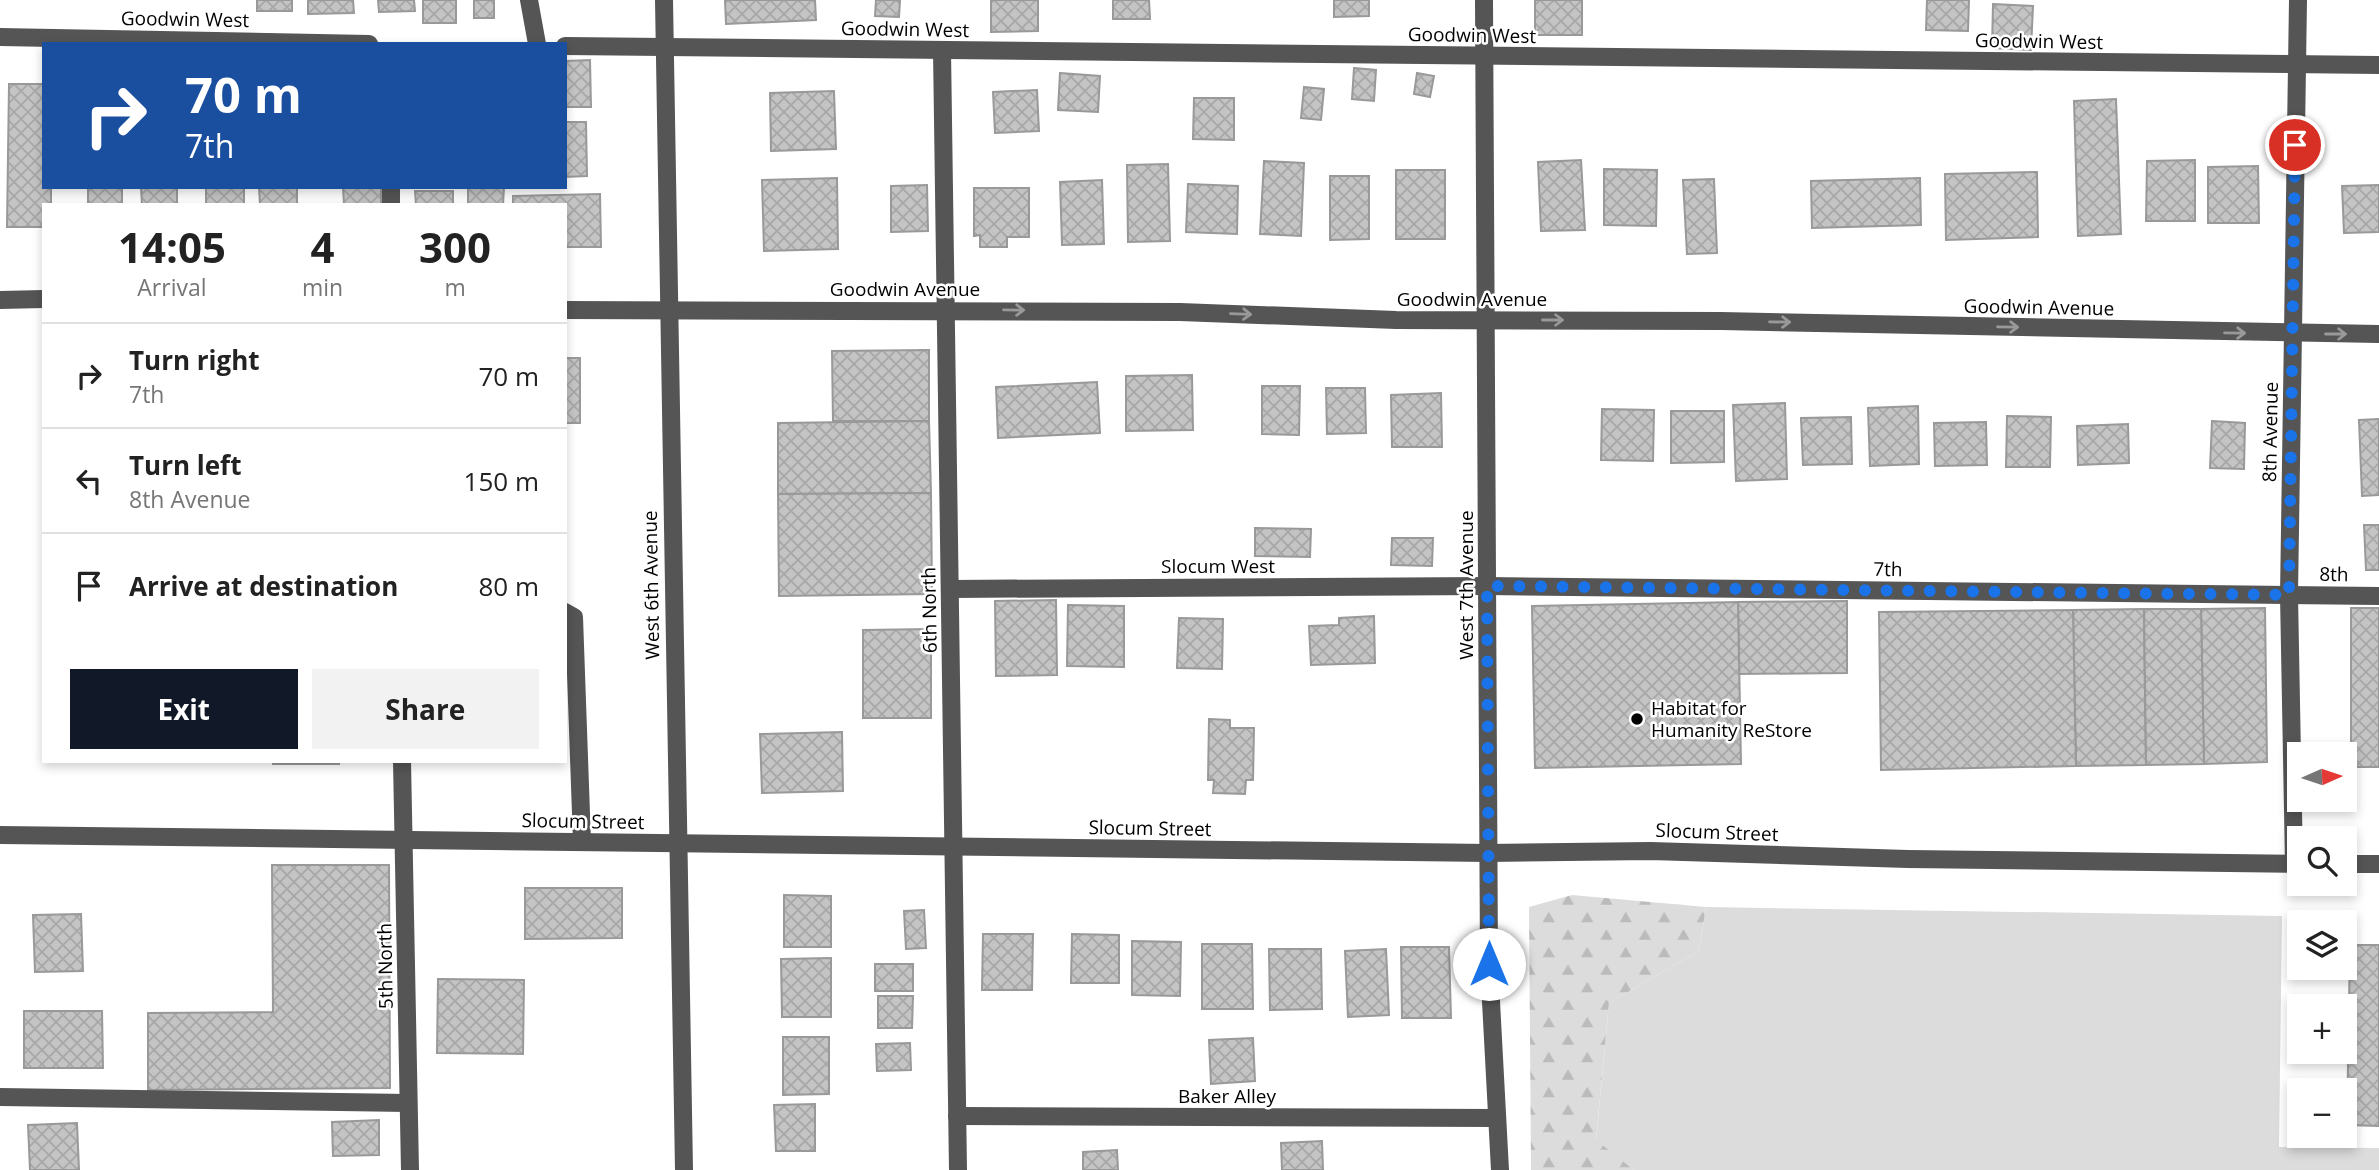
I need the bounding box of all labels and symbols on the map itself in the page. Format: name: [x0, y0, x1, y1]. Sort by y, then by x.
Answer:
street label: Goodwin West: [121, 5, 250, 33]
street label: Goodwin West: [841, 15, 970, 43]
street label: Goodwin West: [1408, 21, 1537, 49]
street label: Goodwin West: [1975, 27, 2104, 55]
pin: [2265, 115, 2325, 175]
street label: Goodwin Avenue: [830, 276, 980, 302]
street label: Goodwin Avenue: [1397, 286, 1547, 312]
street label: Goodwin Avenue: [1964, 293, 2114, 321]
one-way arrow: [1002, 303, 1025, 317]
one-way arrow: [1230, 307, 1253, 321]
one-way arrow: [1541, 313, 1564, 327]
one-way arrow: [1768, 316, 1791, 329]
one-way arrow: [1996, 321, 2019, 334]
one-way arrow: [2223, 326, 2246, 339]
one-way arrow: [2324, 327, 2347, 341]
street label: 8th Avenue: [2256, 382, 2284, 482]
street label: West 6th Avenue: [637, 510, 665, 660]
street label: West 7th Avenue: [1453, 510, 1479, 660]
street label: Slocum West: [1161, 553, 1275, 579]
street label: 7th: [1873, 556, 1903, 582]
street label: 8th: [2319, 561, 2349, 587]
street label: 6th North: [915, 567, 943, 653]
place label: Habitat for Humanity ReStore: [1651, 695, 1812, 743]
marker: Habitat for Humanity ReStore: [1629, 711, 1645, 727]
north arrow: [2287, 742, 2357, 812]
street label: Slocum Street: [521, 807, 645, 835]
street label: Slocum Street: [1088, 814, 1212, 842]
street label: Slocum Street: [1655, 817, 1779, 847]
street label: 5th North: [371, 923, 399, 1009]
position arrow: [1452, 927, 1526, 1001]
street label: Baker Alley: [1178, 1083, 1276, 1109]

